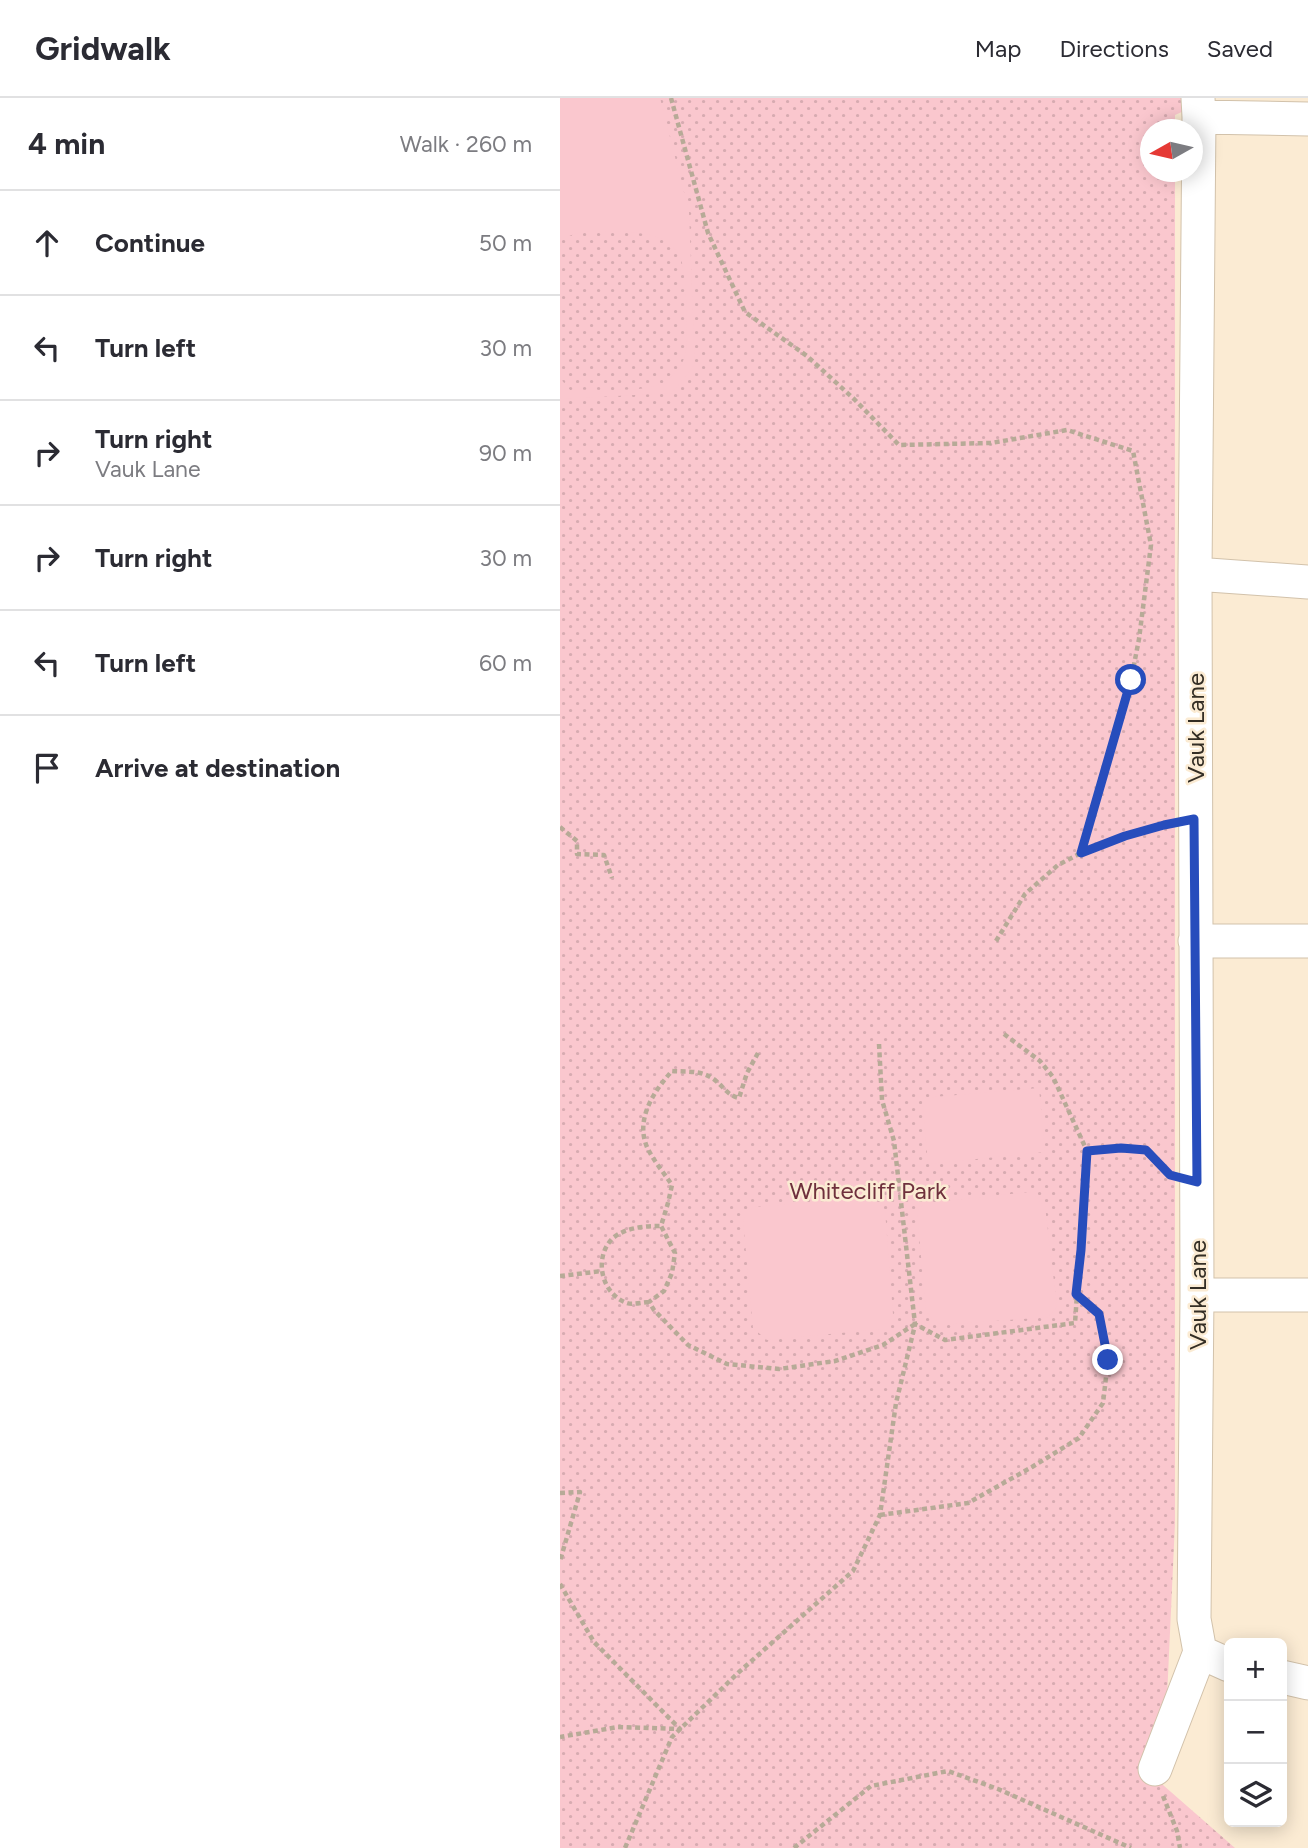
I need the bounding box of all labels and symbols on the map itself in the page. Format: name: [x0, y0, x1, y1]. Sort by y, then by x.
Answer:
north arrow: [1140, 119, 1203, 182]
route start: [1115, 664, 1146, 695]
street label: Vauk Lane: [1181, 673, 1210, 783]
park label: Whitecliff Park: [789, 1176, 947, 1205]
street label: Vauk Lane: [1183, 1240, 1212, 1350]
route end: [1092, 1344, 1123, 1375]

